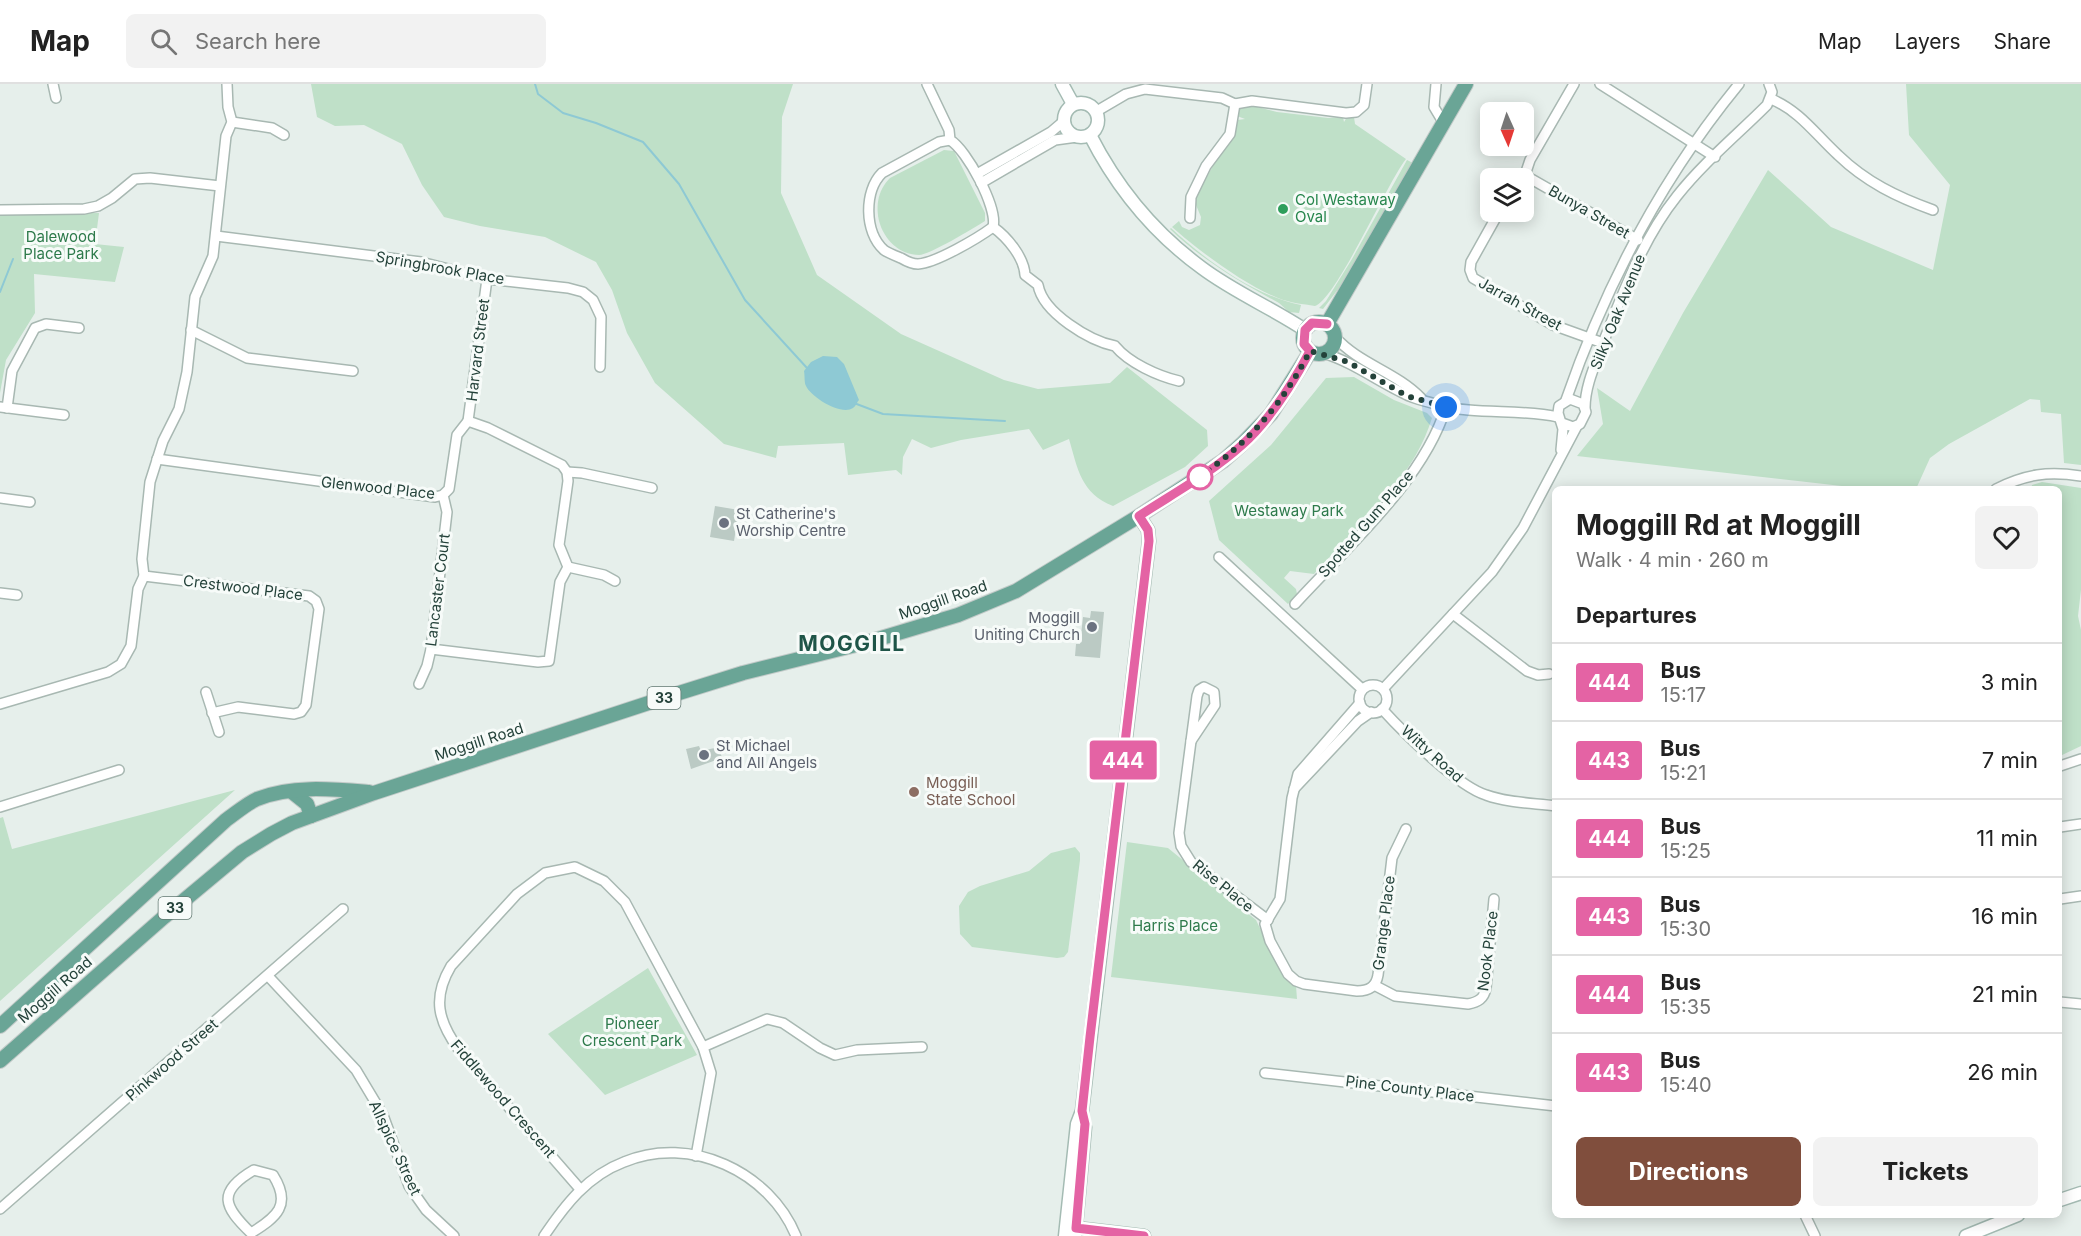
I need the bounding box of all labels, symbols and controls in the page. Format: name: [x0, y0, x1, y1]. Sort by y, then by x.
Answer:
search box: [126, 14, 546, 68]
text: Map: [30, 24, 90, 58]
icon: search: [147, 25, 180, 58]
text: Search here: [195, 28, 321, 54]
text: Map: [1818, 29, 1862, 54]
text: Layers: [1895, 29, 1961, 54]
text: Share: [1994, 29, 2051, 54]
north arrow: [1480, 102, 1534, 156]
map controls: [1480, 102, 1534, 222]
button: layers: [1480, 168, 1534, 222]
street label: Bunya Street: [1545, 181, 1633, 243]
place label: Col Westaway Oval: [1295, 190, 1396, 226]
marker: Col Westaway Oval: [1276, 202, 1290, 216]
park label: Dalewood Place Park: [23, 227, 99, 263]
street label: Springbrook Place: [374, 247, 506, 288]
street label: Silky Oak Avenue: [1586, 251, 1649, 372]
street label: Jarrah Street: [1475, 273, 1565, 334]
street label: Harvard Street: [462, 297, 493, 402]
your location: [1431, 392, 1461, 422]
unlabelled marker: [1187, 464, 1213, 490]
street label: Spotted Gum Place: [1314, 466, 1417, 581]
street label: Glenwood Place: [320, 472, 436, 503]
park label: Westaway Park: [1234, 501, 1344, 520]
place label: St Catherine's Worship Centre: [736, 504, 846, 540]
button: heart: [1975, 506, 2038, 569]
text: Moggill Rd at Moggill: [1576, 508, 1861, 542]
marker: St Catherine's Worship Centre: [717, 516, 731, 530]
street label: Lancaster Court: [421, 532, 454, 648]
text: Walk · 4 min · 260 m: [1576, 548, 1769, 572]
street label: Crestwood Place: [182, 571, 304, 604]
street label: Moggill Road: [896, 576, 990, 624]
text: Departures: [1576, 602, 1697, 628]
place label: Moggill Uniting Church: [974, 608, 1080, 644]
marker: Moggill Uniting Church: [1085, 620, 1099, 634]
district label: MOGGILL: [798, 631, 906, 656]
text: Bus: [1661, 657, 1701, 683]
text: 3 min: [1981, 669, 2038, 695]
text: 444: [1588, 670, 1631, 695]
text: 15:17: [1661, 683, 1706, 707]
road number: 33: [648, 687, 680, 709]
street label: Moggill Road: [432, 718, 526, 765]
street label: Witty Road: [1397, 721, 1467, 786]
text: Bus: [1660, 735, 1701, 761]
place label: St Michael and All Angels: [716, 736, 817, 772]
line badge: 444: [1088, 740, 1158, 780]
text: 7 min: [1982, 747, 2038, 773]
marker: St Michael and All Angels: [697, 748, 711, 762]
text: 444: [1102, 748, 1144, 773]
text: 443: [1588, 748, 1630, 773]
text: 15:21: [1660, 761, 1706, 785]
place label: Moggill State School: [926, 773, 1015, 809]
marker: Moggill State School: [907, 785, 921, 799]
text: Bus: [1661, 813, 1701, 839]
text: 11 min: [1976, 825, 2038, 851]
text: 444: [1588, 826, 1631, 851]
text: 15:25: [1661, 839, 1711, 863]
street label: Rise Place: [1189, 855, 1258, 916]
street label: Grange Place: [1368, 875, 1399, 971]
text: Bus: [1660, 891, 1701, 917]
road number: 33: [158, 897, 192, 919]
text: 16 min: [1972, 903, 2038, 929]
text: 443: [1588, 904, 1630, 929]
street label: Nook Place: [1473, 910, 1502, 992]
park label: Harris Place: [1132, 916, 1218, 935]
text: 15:30: [1660, 917, 1711, 941]
street label: Moggill Road: [14, 952, 96, 1027]
text: Bus: [1661, 969, 1701, 995]
text: 21 min: [1972, 981, 2038, 1007]
text: 444: [1588, 982, 1631, 1007]
text: 15:35: [1661, 995, 1711, 1019]
street label: Pinkwood Street: [122, 1014, 222, 1105]
park label: Pioneer Crescent Park: [582, 1014, 683, 1050]
street label: Fiddlewood Crescent: [447, 1036, 560, 1162]
text: Bus: [1660, 1047, 1701, 1073]
text: 26 min: [1967, 1059, 2038, 1085]
text: 443: [1588, 1060, 1630, 1085]
street label: Pine County Place: [1345, 1071, 1476, 1106]
text: 15:40: [1660, 1073, 1712, 1097]
street label: Allspice Street: [365, 1097, 426, 1198]
button: Directions: [1576, 1137, 1801, 1206]
button: Tickets: [1813, 1137, 2038, 1206]

